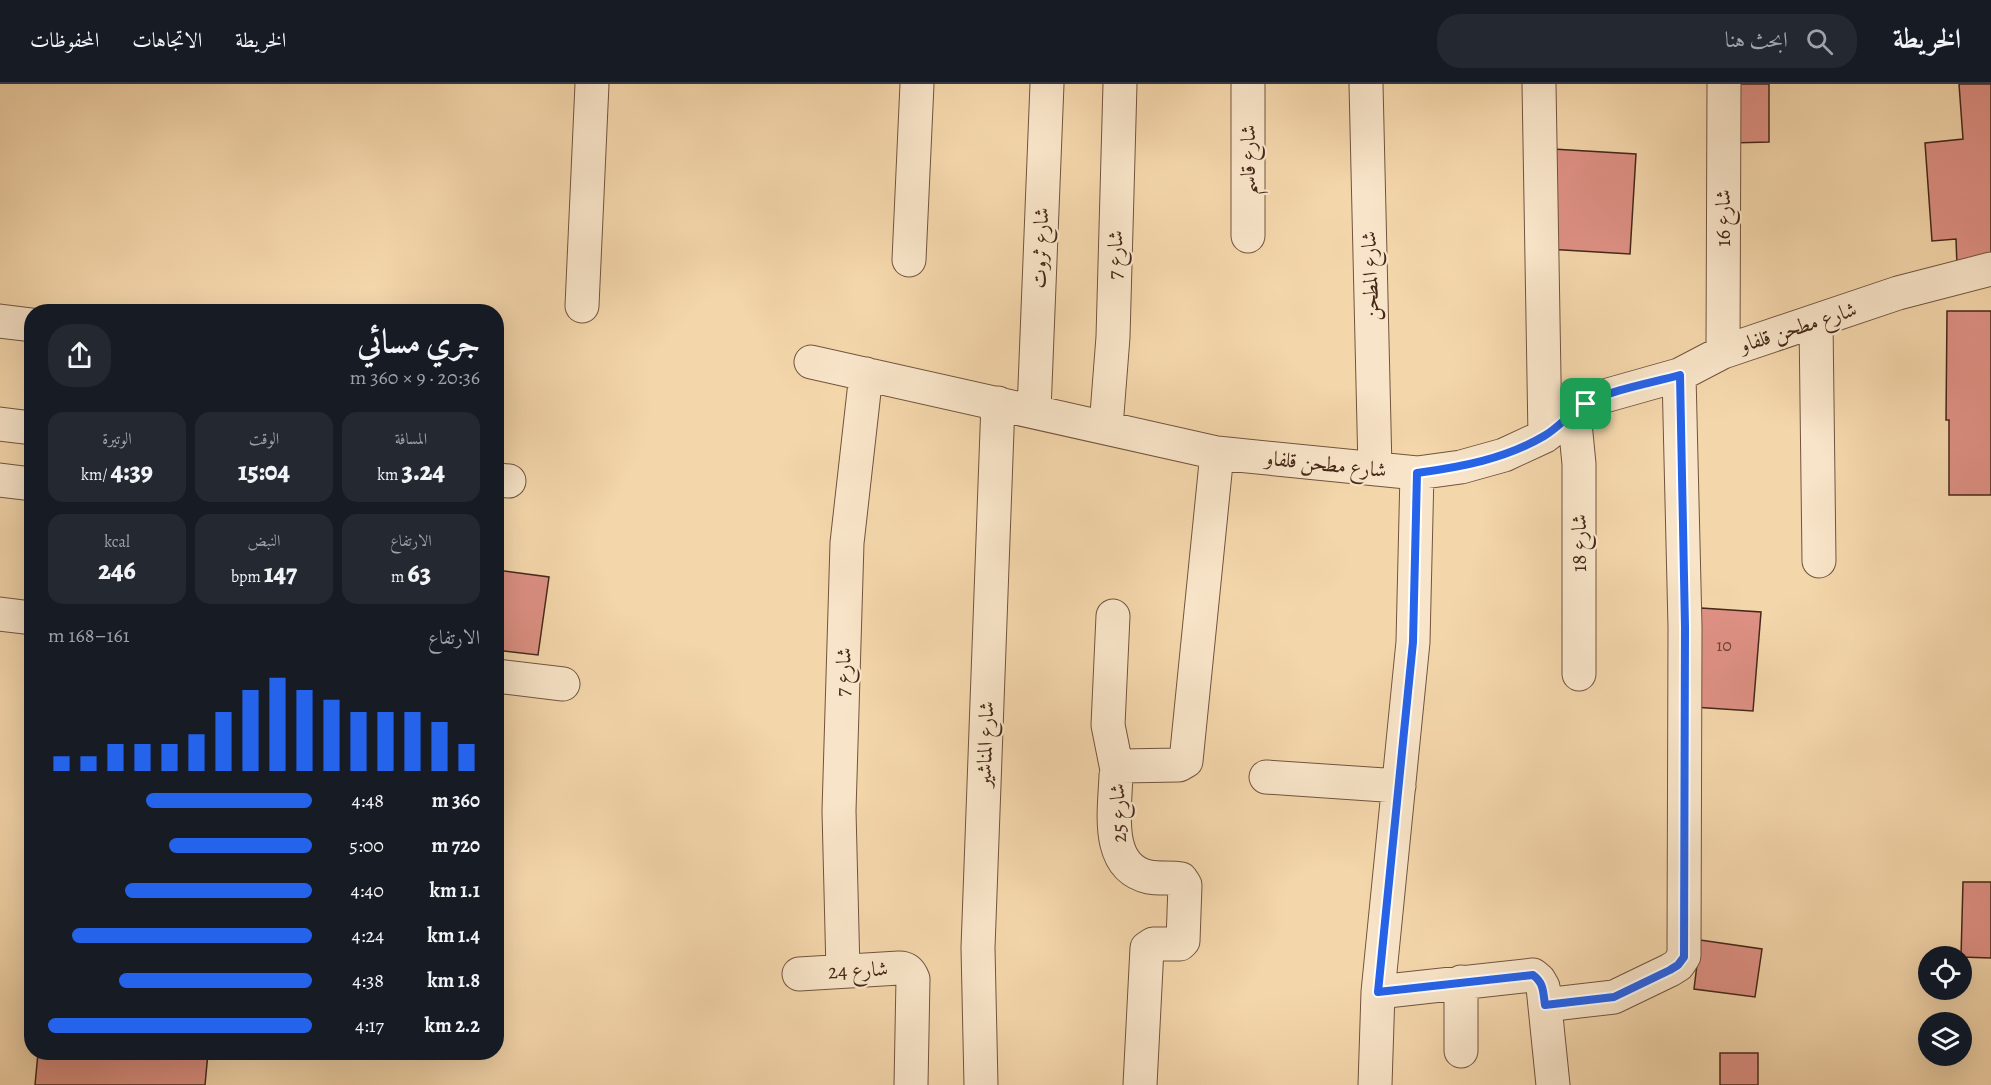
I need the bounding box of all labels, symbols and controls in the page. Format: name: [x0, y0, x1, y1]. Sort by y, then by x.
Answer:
search box: [1437, 14, 1857, 68]
text: الخريطة: [1893, 20, 1961, 58]
text: ابحث هنا: [1725, 25, 1788, 55]
icon: search: [1803, 25, 1836, 58]
text: المحفوظات: [30, 26, 99, 54]
text: الاتجاهات: [132, 26, 202, 54]
text: الخريطة: [235, 26, 286, 54]
street label: شارع قاسم: [1234, 125, 1269, 195]
street label: شارع 16: [1709, 189, 1741, 247]
street label: شارع ثروت: [1025, 207, 1059, 289]
street label: شارع 7: [1101, 230, 1133, 280]
street label: شارع المطحن: [1354, 230, 1390, 321]
street label: شارع مطحن قلفاو: [1734, 295, 1861, 364]
text: جري مسائي: [357, 319, 480, 364]
button: share: [48, 324, 111, 387]
text: 20:36 · 9 × 360 m: [350, 364, 480, 391]
pin: [1560, 378, 1611, 429]
icon: arrive: [1569, 387, 1602, 420]
text: الوتيرة: [102, 428, 132, 450]
text: الوقت: [249, 428, 279, 450]
text: المسافة: [395, 428, 427, 450]
street label: شارع مطحن قلفاو: [1262, 444, 1388, 488]
text: 4:39: [111, 454, 153, 489]
text: 15:04: [238, 454, 290, 489]
text: 3.24: [402, 454, 445, 489]
text: /km: [81, 464, 111, 486]
text: km: [377, 464, 402, 486]
street label: شارع 18: [1565, 514, 1597, 572]
text: النبض: [248, 530, 280, 552]
text: الارتفاع: [390, 530, 432, 552]
text: kcal: [104, 531, 130, 553]
text: 246: [98, 553, 136, 588]
text: 147: [264, 556, 297, 591]
text: 63: [407, 556, 431, 591]
text: bpm: [231, 566, 264, 588]
text: m: [391, 566, 407, 588]
text: 161–168 m: [48, 622, 129, 649]
text: الارتفاع: [428, 624, 480, 651]
house number: 10: [1716, 633, 1732, 657]
street label: شارع 7: [828, 647, 862, 697]
street label: شارع المناشير: [969, 701, 1004, 790]
street label: شارع 25: [1103, 783, 1137, 843]
text: 4:48: [351, 787, 384, 814]
text: 360 m: [432, 787, 480, 814]
text: 5:00: [349, 832, 384, 859]
text: 720 m: [431, 832, 480, 859]
text: 4:40: [350, 877, 384, 904]
text: 1.1 km: [430, 877, 480, 904]
text: 4:24: [352, 922, 384, 949]
text: 1.4 km: [427, 922, 480, 949]
map controls: [1918, 946, 1972, 1066]
button: locate: [1918, 946, 1972, 1000]
street label: شارع 24: [827, 954, 889, 990]
text: 4:38: [352, 967, 384, 994]
text: 1.8 km: [427, 967, 480, 994]
text: 4:17: [355, 1012, 384, 1039]
text: 2.2 km: [425, 1012, 480, 1039]
button: layers: [1918, 1012, 1972, 1066]

